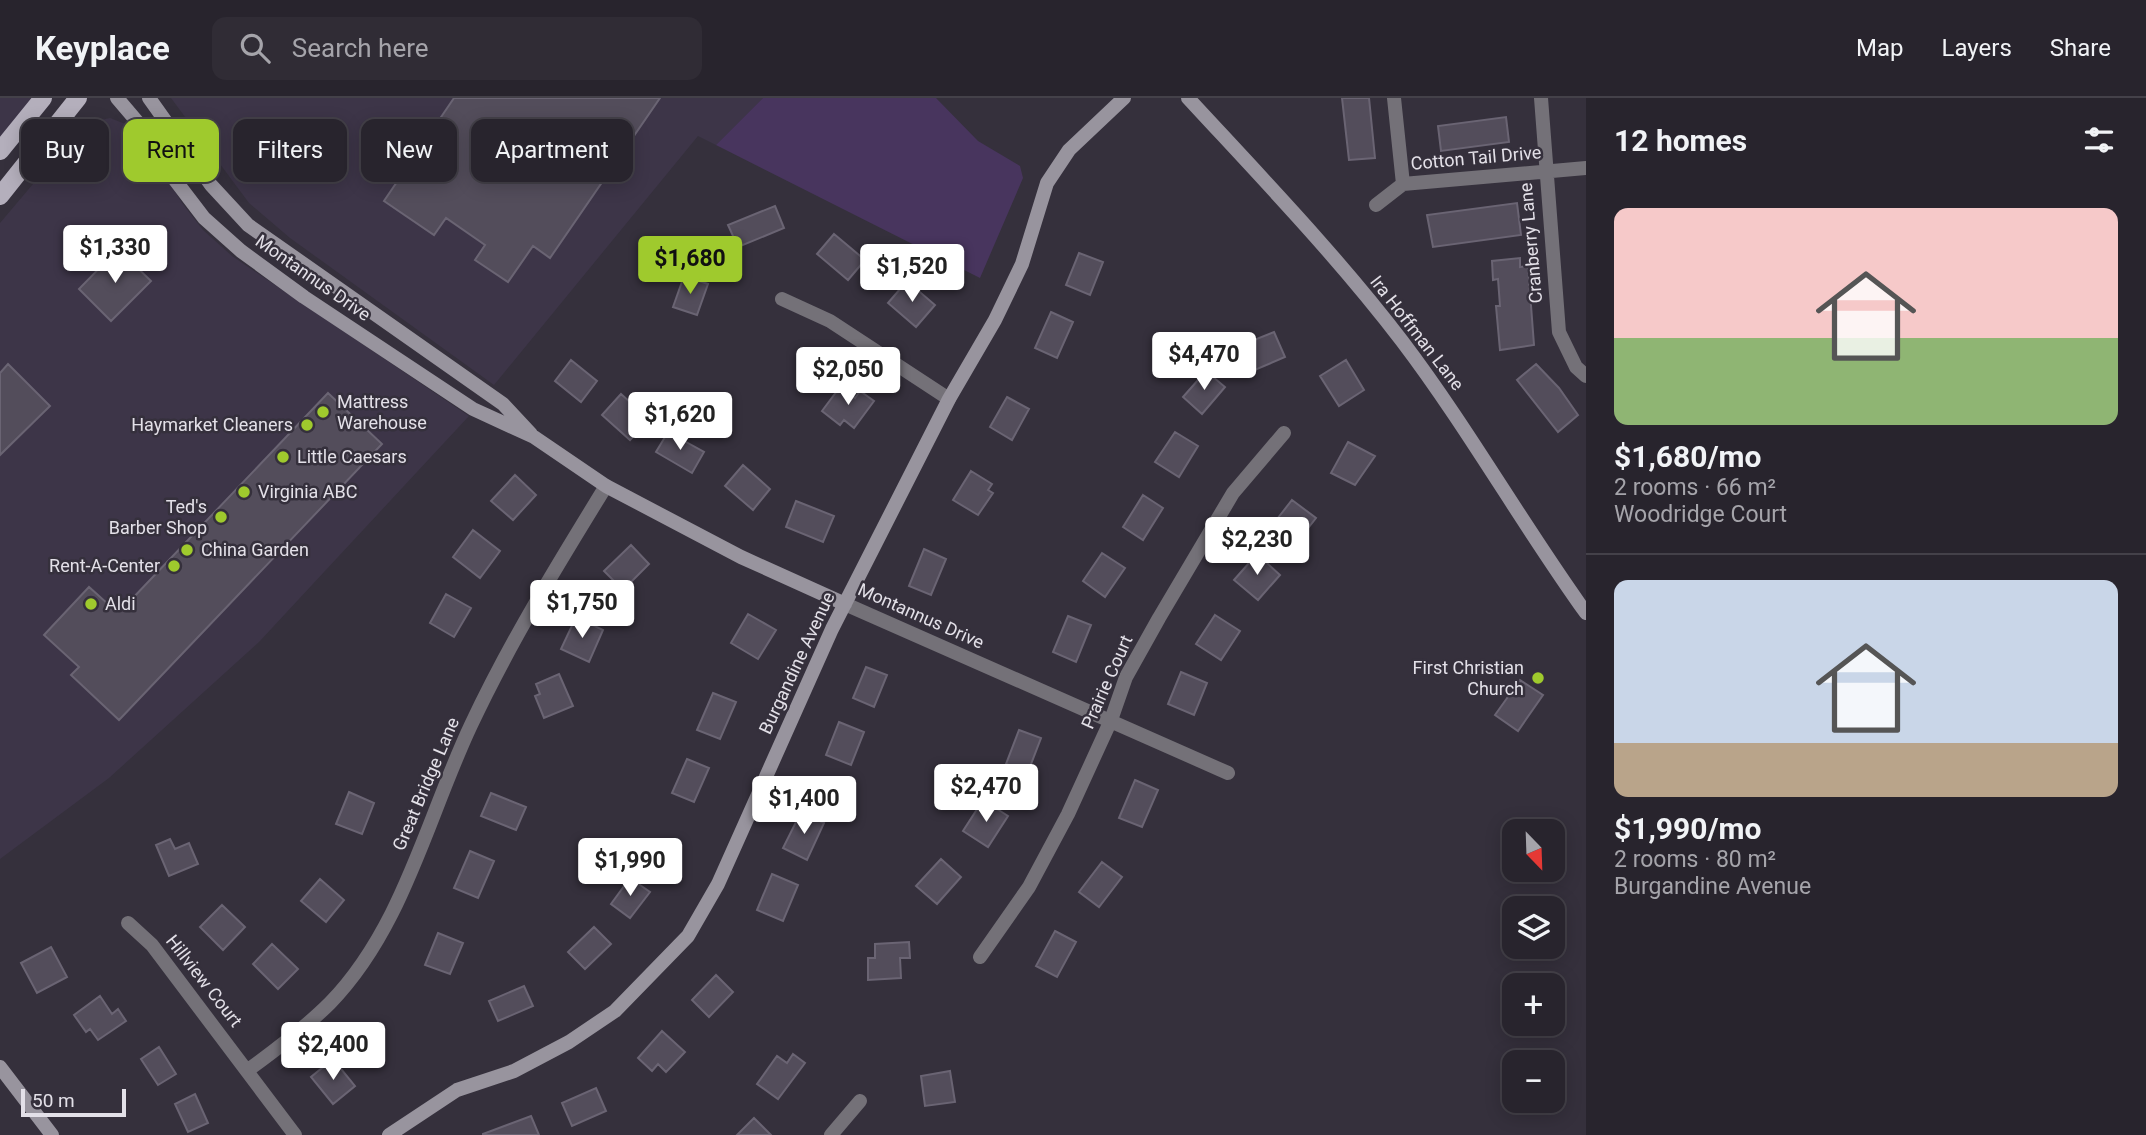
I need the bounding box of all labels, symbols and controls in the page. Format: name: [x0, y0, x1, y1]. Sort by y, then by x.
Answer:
search box: [212, 17, 702, 80]
text: Keyplace: [35, 29, 170, 68]
icon: search: [236, 29, 274, 67]
text: Search here: [292, 33, 429, 63]
text: Map: [1856, 34, 1904, 62]
text: Layers: [1942, 34, 2012, 62]
text: Share: [2050, 34, 2111, 62]
chip: Buy: [21, 119, 109, 182]
chip: Rent: [123, 119, 219, 182]
chip: Filters: [233, 119, 347, 182]
chip: New: [361, 119, 457, 182]
chip: Apartment: [471, 119, 633, 182]
icon: filters: [2080, 121, 2118, 159]
text: 12 homes: [1614, 123, 1747, 158]
street label: Cotton Tail Drive: [1410, 141, 1542, 174]
street label: Cranberry Lane: [1515, 182, 1546, 304]
pin: $1,330: [58, 226, 172, 285]
street label: Montannus Drive: [252, 230, 375, 325]
text: $1,330: [79, 234, 151, 261]
pin: $1,680: [633, 236, 747, 296]
pin: $1,520: [855, 244, 969, 304]
text: $1,680: [654, 245, 726, 272]
text: $1,520: [876, 253, 948, 280]
icon: home: [1803, 253, 1929, 379]
street label: Ira Hoffman Lane: [1366, 271, 1469, 394]
pin: $4,470: [1147, 332, 1261, 392]
text: $4,470: [1168, 341, 1240, 368]
pin: $2,050: [791, 348, 905, 407]
text: $2,050: [812, 356, 884, 383]
place label: Mattress Warehouse: [337, 391, 427, 433]
pin: $1,620: [623, 392, 737, 452]
text: $1,620: [644, 401, 716, 428]
marker: Mattress Warehouse: [315, 404, 331, 420]
place label: Haymarket Cleaners: [131, 414, 293, 435]
marker: Haymarket Cleaners: [299, 417, 315, 433]
text: $1,680/mo: [1614, 439, 1762, 474]
place label: Little Caesars: [297, 446, 407, 467]
marker: Little Caesars: [275, 449, 291, 465]
text: 2 rooms · 66 m²: [1614, 474, 1776, 501]
place label: Virginia ABC: [258, 481, 358, 502]
marker: Virginia ABC: [236, 484, 252, 500]
place label: Ted's Barber Shop: [109, 496, 207, 538]
text: Woodridge Court: [1614, 501, 1787, 528]
marker: Ted's Barber Shop: [213, 509, 229, 525]
pin: $2,230: [1200, 518, 1314, 577]
text: $2,230: [1221, 526, 1293, 553]
place label: China Garden: [201, 539, 309, 560]
marker: China Garden: [179, 542, 195, 558]
place label: Rent-A-Center: [49, 555, 160, 576]
marker: Rent-A-Center: [166, 558, 182, 574]
street label: Montannus Drive: [855, 578, 987, 653]
pin: $1,750: [525, 580, 639, 640]
street label: Burgandine Avenue: [754, 588, 839, 737]
text: $1,750: [546, 589, 618, 616]
place label: Aldi: [105, 593, 136, 614]
marker: Aldi: [83, 596, 99, 612]
icon: home: [1803, 625, 1929, 751]
street label: Prairie Court: [1077, 632, 1137, 732]
place label: First Christian Church: [1413, 657, 1524, 699]
marker: First Christian Church: [1530, 670, 1546, 686]
street label: Great Bridge Lane: [388, 714, 463, 854]
pin: $2,470: [929, 764, 1043, 824]
text: $2,470: [950, 773, 1022, 800]
pin: $1,400: [747, 776, 861, 836]
text: $1,400: [768, 785, 840, 812]
text: $1,990/mo: [1614, 811, 1762, 846]
north arrow: [1502, 819, 1564, 882]
map controls: [1502, 819, 1565, 1113]
pin: $1,990: [573, 838, 687, 898]
text: 2 rooms · 80 m²: [1614, 846, 1776, 873]
text: $1,990: [594, 847, 666, 874]
text: Burgandine Avenue: [1614, 873, 1811, 900]
button: layers: [1502, 896, 1565, 959]
street label: Hillview Court: [162, 931, 247, 1031]
button: +: [1502, 973, 1565, 1036]
pin: $2,400: [276, 1023, 390, 1082]
text: $2,400: [297, 1031, 369, 1058]
button: −: [1502, 1050, 1565, 1113]
scale bar: [21, 1086, 126, 1118]
text: 50 m: [32, 1089, 75, 1112]

